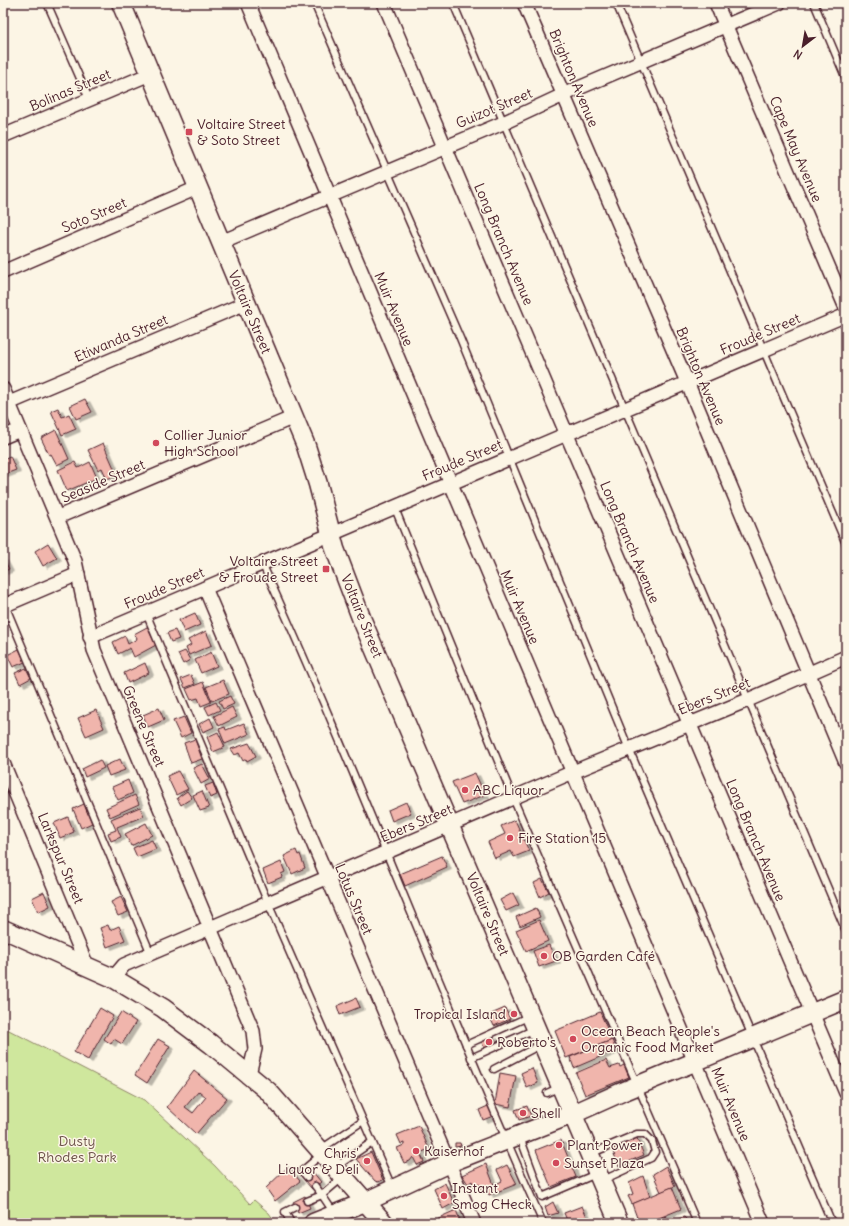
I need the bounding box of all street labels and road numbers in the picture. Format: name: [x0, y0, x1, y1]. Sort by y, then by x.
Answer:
street label: Brighton Avenue: [545, 26, 603, 130]
street label: Bolinas Street: [27, 65, 114, 115]
street label: Guizot Street: [453, 84, 535, 132]
street label: Cape May Avenue: [766, 93, 826, 205]
street label: Long Branch Avenue: [470, 180, 538, 308]
street label: Soto Street: [59, 193, 129, 237]
street label: Voltaire Street: [224, 268, 276, 357]
street label: Muir Avenue: [370, 269, 418, 349]
street label: Froude Street: [717, 309, 803, 359]
street label: Etiwanda Street: [71, 310, 171, 366]
street label: Brighton Avenue: [672, 324, 730, 428]
street label: Froude Street: [419, 435, 505, 485]
street label: Seaside Street: [58, 455, 148, 507]
street label: Long Branch Avenue: [596, 478, 664, 606]
street label: Froude Street: [121, 563, 207, 613]
street label: Muir Avenue: [496, 567, 544, 647]
street label: Voltaire Street: [337, 572, 387, 661]
street label: Ebers Street: [675, 673, 753, 719]
street label: Greene Street: [119, 683, 169, 770]
street label: Long Branch Avenue: [722, 776, 790, 904]
street label: Ebers Street: [377, 800, 455, 846]
street label: Larkspur Street: [34, 810, 88, 907]
street label: Lotus Street: [331, 861, 377, 937]
street label: Voltaire Street: [462, 870, 514, 959]
street label: Muir Avenue: [707, 1064, 755, 1144]

